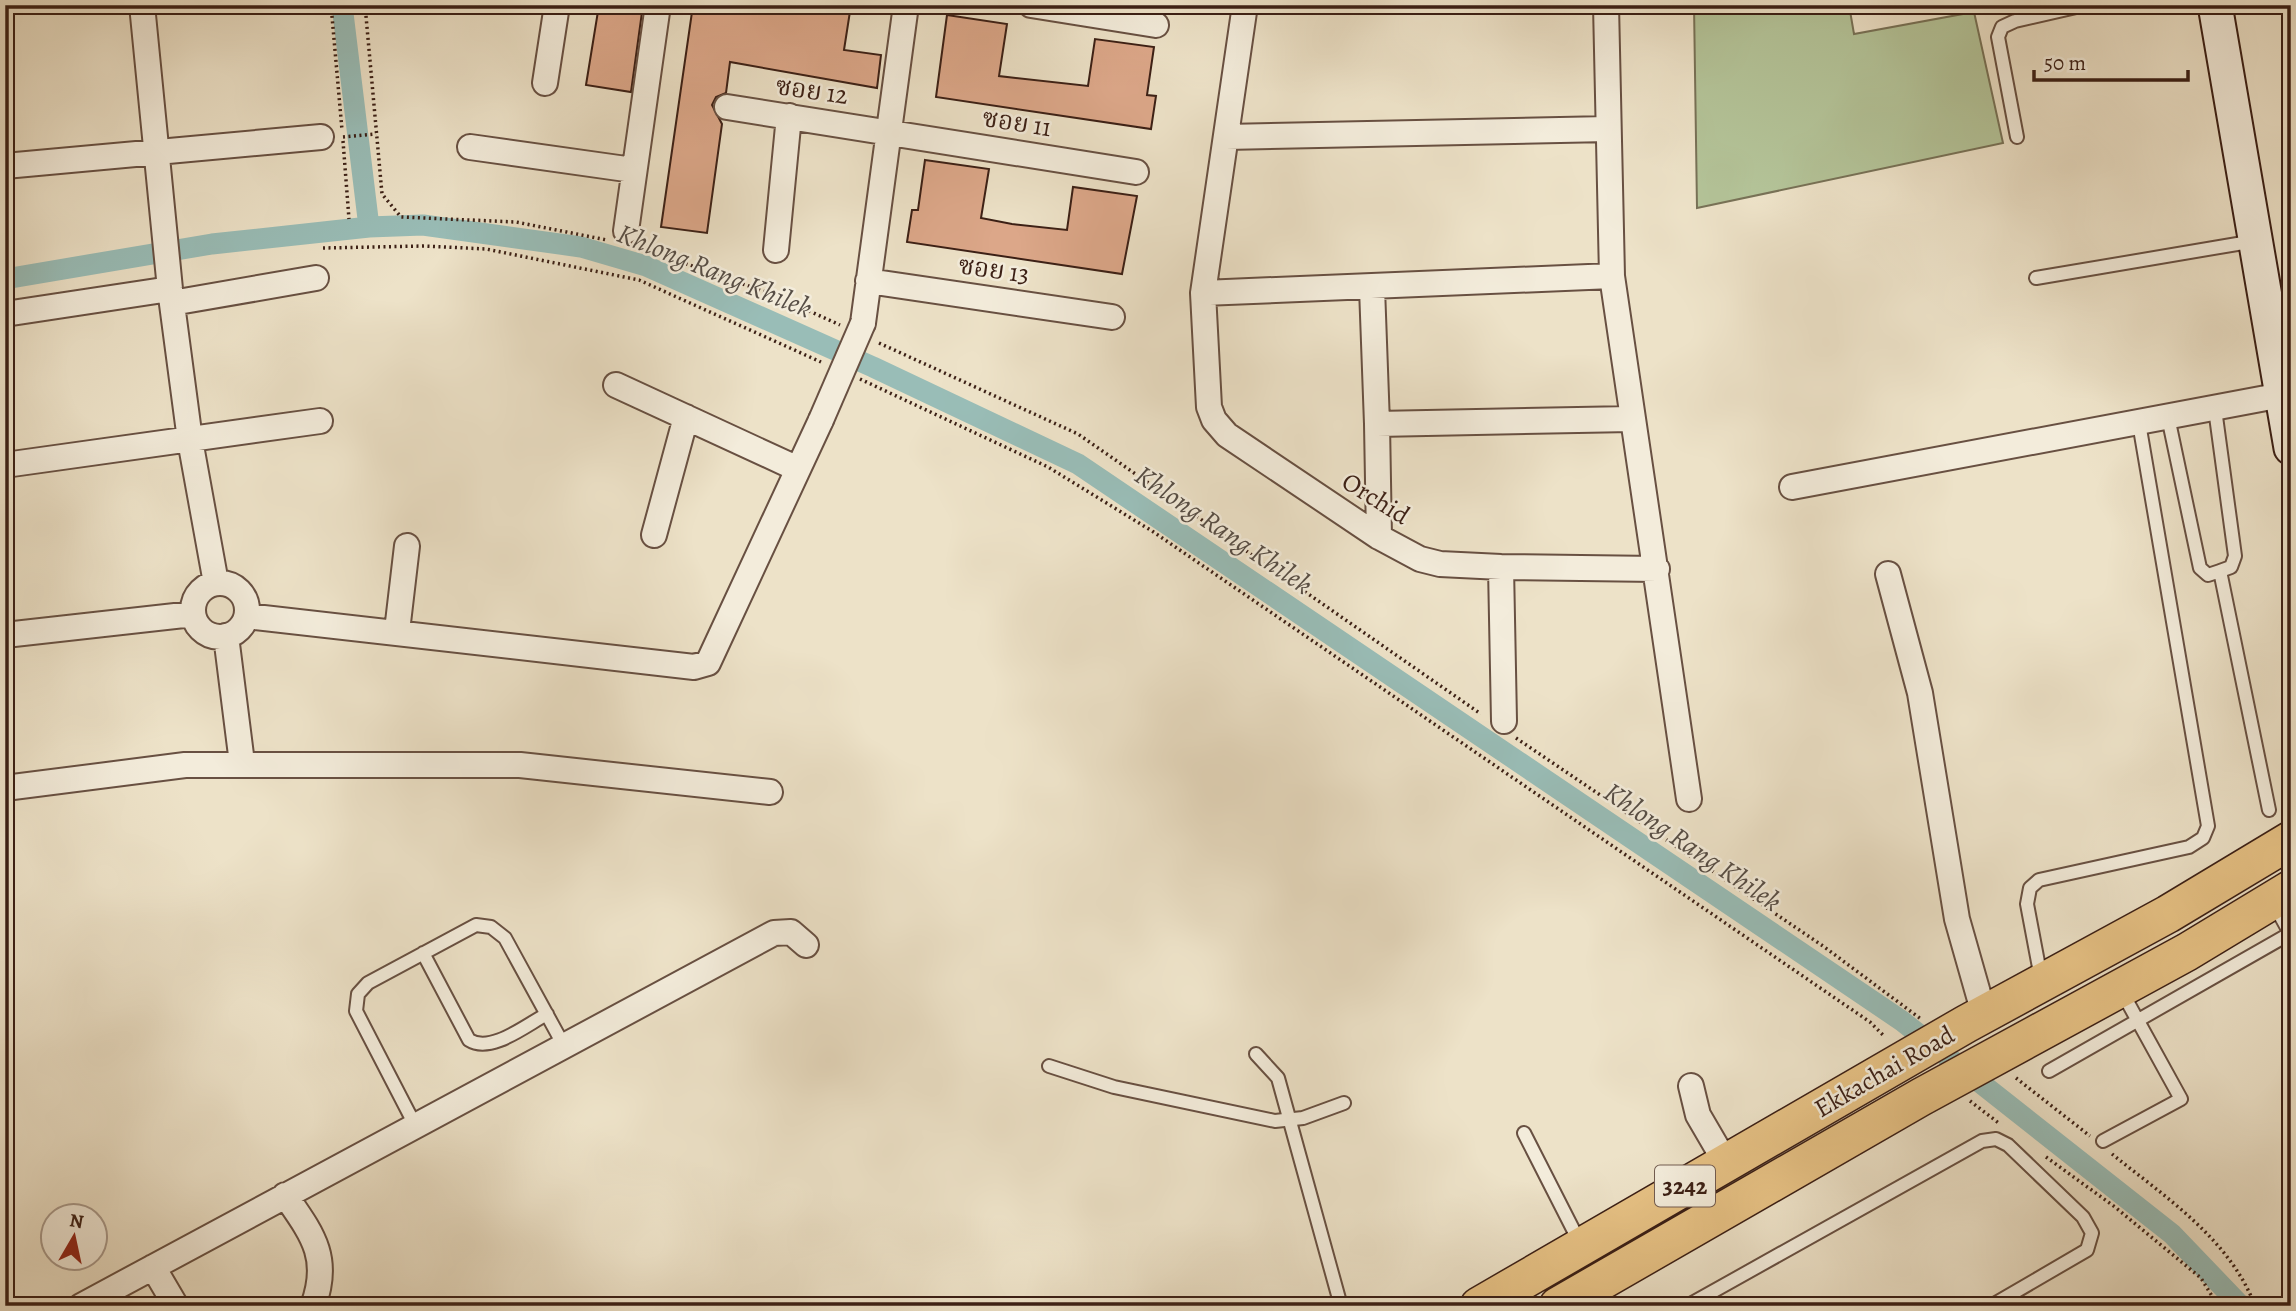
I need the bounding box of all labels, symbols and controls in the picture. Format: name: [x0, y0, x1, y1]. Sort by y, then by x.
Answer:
scale bar: [2034, 38, 2188, 82]
text: 50 m: [2044, 49, 2086, 77]
street label: ซอย 12: [773, 68, 850, 113]
street label: ซอย 11: [980, 100, 1054, 145]
water label: Khlong Rang Khilek: [612, 215, 818, 327]
street label: ซอย 13: [956, 247, 1032, 292]
water label: Khlong Rang Khilek: [1127, 456, 1320, 603]
street label: Orchid: [1335, 464, 1416, 533]
water label: Khlong Rang Khilek: [1596, 773, 1789, 920]
street label: Ekkachai Road: [1808, 1017, 1961, 1126]
road number: 3242: [1655, 1166, 1715, 1206]
north arrow: [38, 1202, 108, 1272]
text: N: [68, 1207, 86, 1235]

